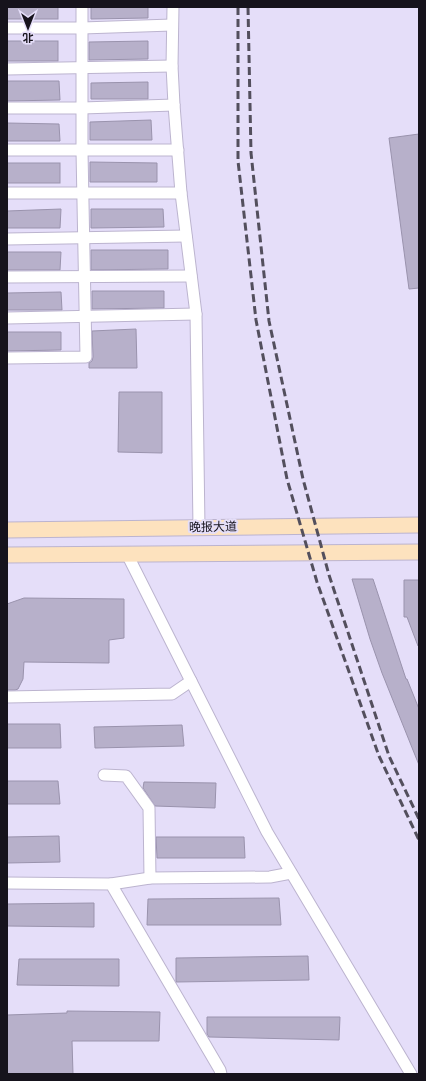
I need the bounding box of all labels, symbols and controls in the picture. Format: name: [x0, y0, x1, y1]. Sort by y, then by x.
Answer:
north arrow: [8, 8, 48, 48]
text: 北: [23, 32, 34, 44]
street label: 晚报大道: [189, 520, 237, 533]

